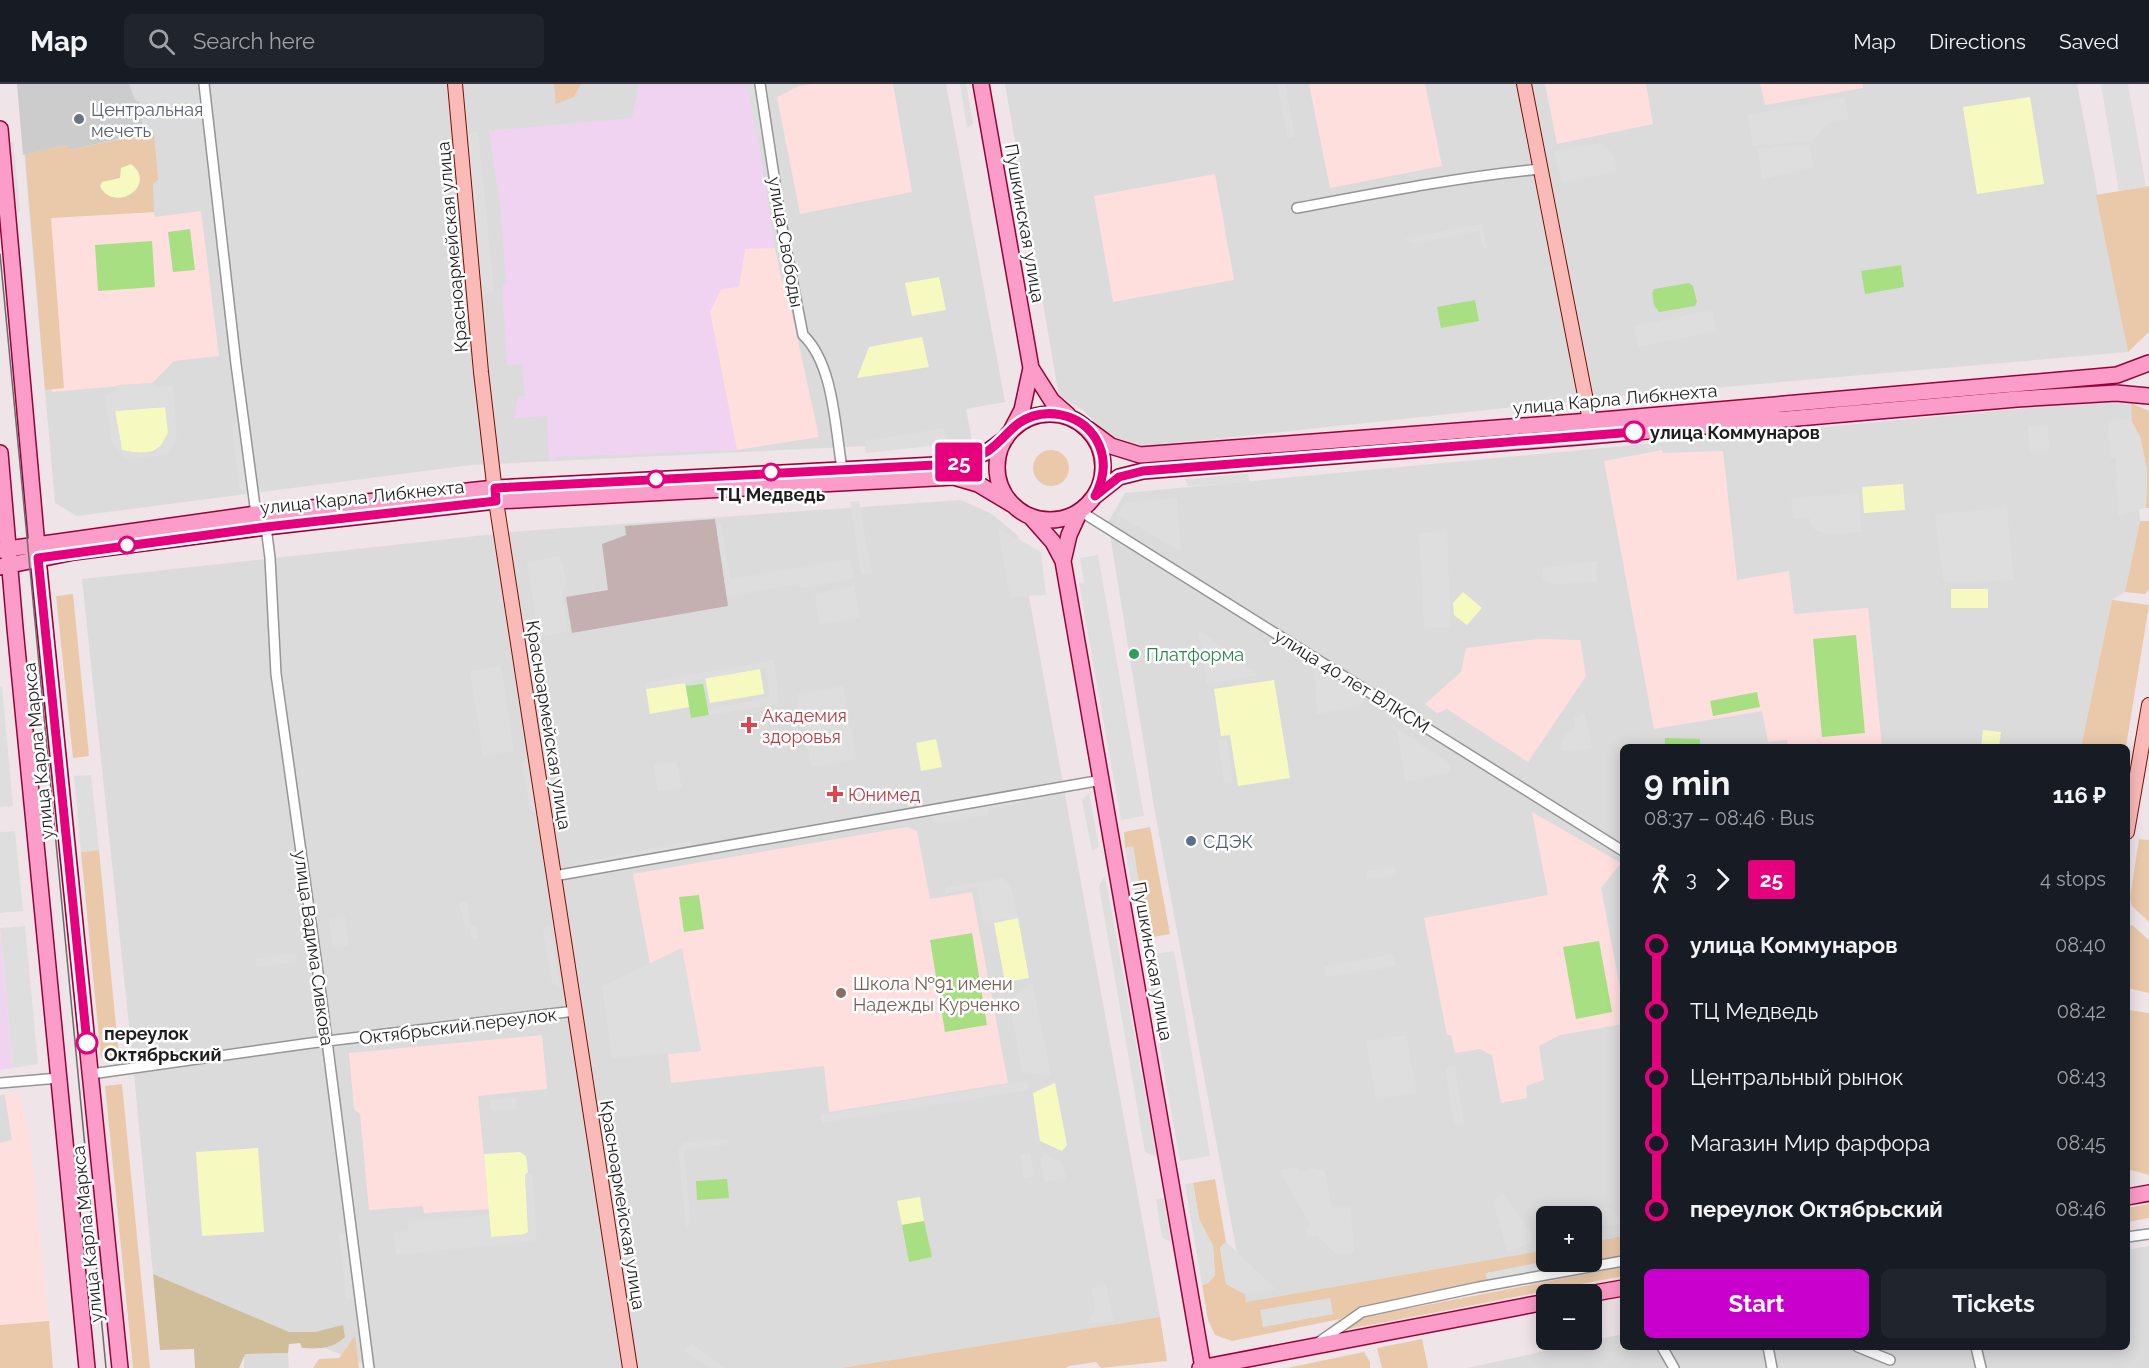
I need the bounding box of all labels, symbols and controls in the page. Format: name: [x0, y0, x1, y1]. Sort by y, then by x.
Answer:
search box: [124, 14, 544, 68]
text: Map: [30, 25, 88, 58]
icon: search: [145, 25, 178, 58]
text: Search here: [193, 28, 315, 54]
text: Map: [1853, 29, 1896, 54]
text: Directions: [1929, 29, 2026, 54]
text: Saved: [2059, 29, 2119, 54]
place label: Центральная мечеть: [91, 99, 203, 141]
marker: Центральная мечеть: [72, 112, 86, 126]
street label: Красноармейская улица: [432, 141, 472, 353]
street label: Пушкинская улица: [1001, 142, 1049, 304]
street label: улица Свободы: [764, 175, 808, 309]
street label: улица Карла Либкнехта: [1512, 380, 1718, 418]
marker: улица Коммунаров: [1623, 421, 1645, 443]
place label: улица Коммунаров: [1650, 422, 1820, 443]
line badge: 25: [932, 442, 986, 482]
text: 25: [947, 450, 971, 475]
marker: ТЦ Медведь: [762, 463, 780, 481]
unlabelled marker: [647, 470, 665, 488]
street label: улица Карла Либкнехта: [259, 476, 465, 518]
place label: ТЦ Медведь: [717, 484, 826, 505]
unlabelled marker: [118, 536, 136, 554]
street label: Красноармейская улица: [522, 619, 576, 831]
street label: улица 40 лет ВЛКСМ: [1271, 625, 1433, 737]
place label: Платформа: [1146, 644, 1244, 665]
marker: Платформа: [1127, 647, 1141, 661]
street label: улица Карла Маркса: [18, 662, 58, 840]
place label: Академия здоровья: [762, 705, 847, 747]
marker: Академия здоровья: [740, 716, 758, 734]
text: 9 min: [1644, 764, 1730, 803]
text: 116 ₽: [2053, 782, 2106, 808]
place label: Юнимед: [848, 784, 920, 805]
marker: Юнимед: [826, 785, 844, 803]
text: 08:37 – 08:46 · Bus: [1644, 806, 1814, 830]
place label: СДЭК: [1203, 831, 1253, 852]
marker: СДЭК: [1184, 834, 1198, 848]
street label: улица Вадима Сивкова: [290, 849, 338, 1047]
icon: walk: [1644, 863, 1677, 896]
icon: forward: [1706, 863, 1739, 896]
text: 3: [1686, 867, 1697, 891]
text: 25: [1760, 867, 1783, 892]
text: 4 stops: [2040, 867, 2106, 891]
street label: Пушкинская улица: [1129, 880, 1177, 1042]
text: улица Коммунаров: [1690, 932, 1898, 958]
text: 08:40: [2055, 933, 2106, 957]
place label: Школа №91 имени Надежды Курченко: [853, 973, 1020, 1015]
marker: Школа №91 имени Надежды Курченко: [834, 986, 848, 1000]
text: ТЦ Медведь: [1690, 998, 1818, 1024]
text: 08:42: [2057, 999, 2106, 1023]
street label: Октябрьский переулок: [358, 1003, 558, 1049]
place label: переулок Октябрьский: [104, 1023, 221, 1065]
marker: переулок Октябрьский: [76, 1032, 98, 1054]
text: Центральный рынок: [1690, 1064, 1903, 1090]
text: 08:43: [2057, 1065, 2106, 1089]
street label: Красноармейская улица: [596, 1099, 650, 1311]
text: Магазин Мир фарфора: [1690, 1130, 1930, 1156]
text: 08:45: [2056, 1131, 2106, 1155]
street label: улица Карла Маркса: [67, 1145, 107, 1323]
text: переулок Октябрьский: [1690, 1196, 1943, 1222]
text: 08:46: [2055, 1197, 2106, 1221]
map controls: [1536, 1206, 1602, 1350]
button: +: [1536, 1206, 1602, 1272]
button: Start: [1644, 1269, 1869, 1338]
button: Tickets: [1881, 1269, 2106, 1338]
button: −: [1536, 1284, 1602, 1350]

